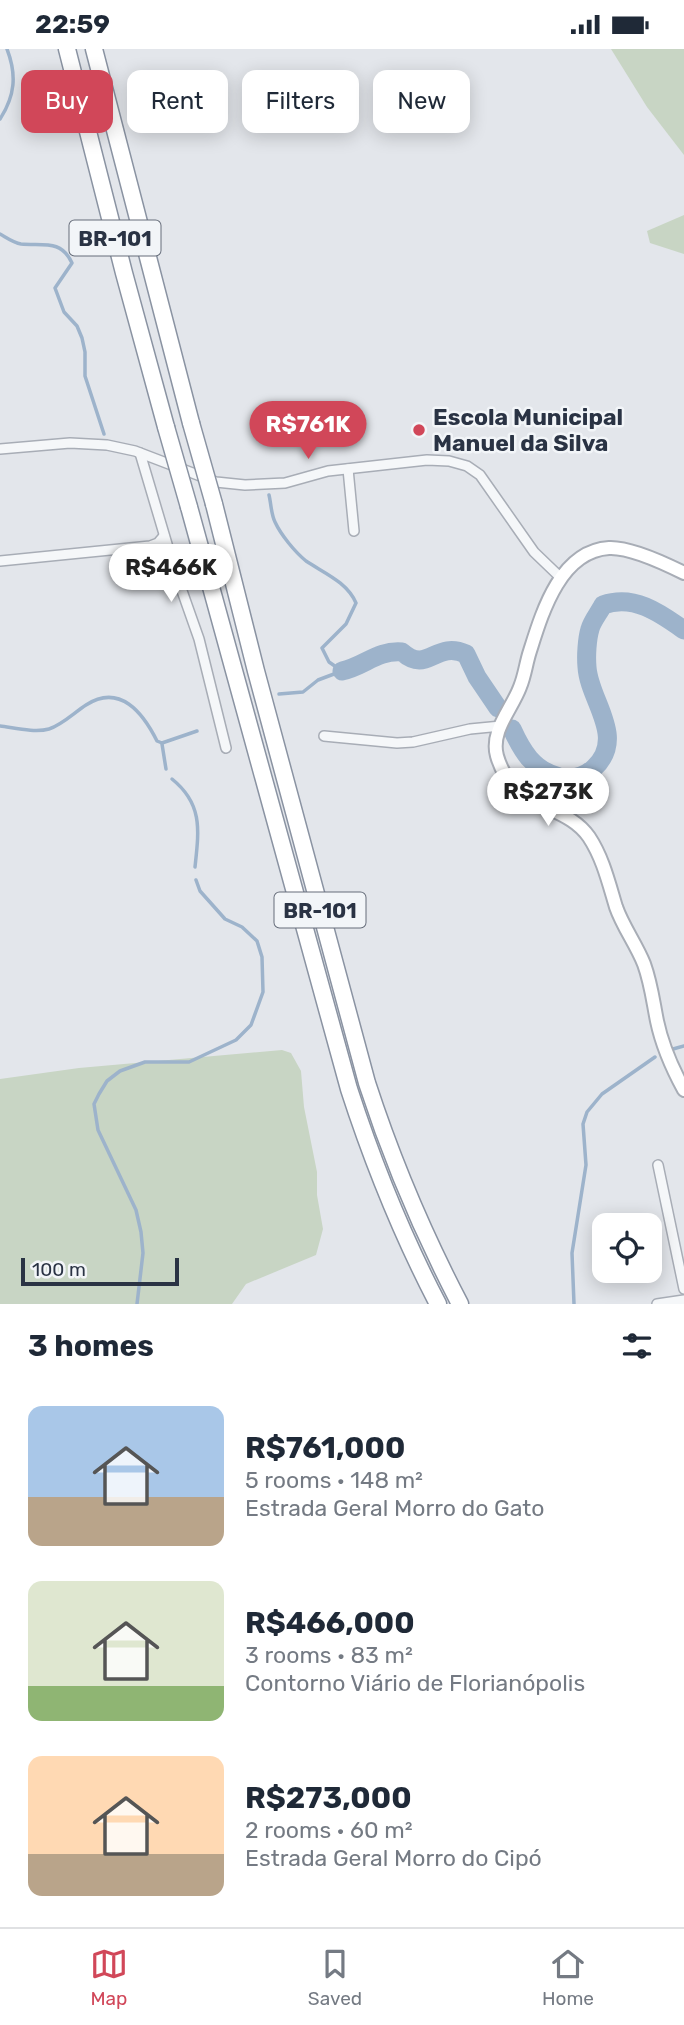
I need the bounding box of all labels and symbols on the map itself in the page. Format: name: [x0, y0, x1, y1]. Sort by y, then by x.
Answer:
road number: BR-101: [69, 221, 160, 255]
pin: R$761K: [251, 401, 365, 461]
place label: Escola Municipal Manuel da Silva: [433, 403, 623, 457]
marker: Escola Municipal Manuel da Silva: [411, 422, 427, 438]
pin: R$466K: [114, 545, 228, 604]
pin: R$273K: [491, 769, 605, 828]
road number: BR-101: [274, 893, 366, 927]
scale bar: [21, 1255, 178, 1287]

